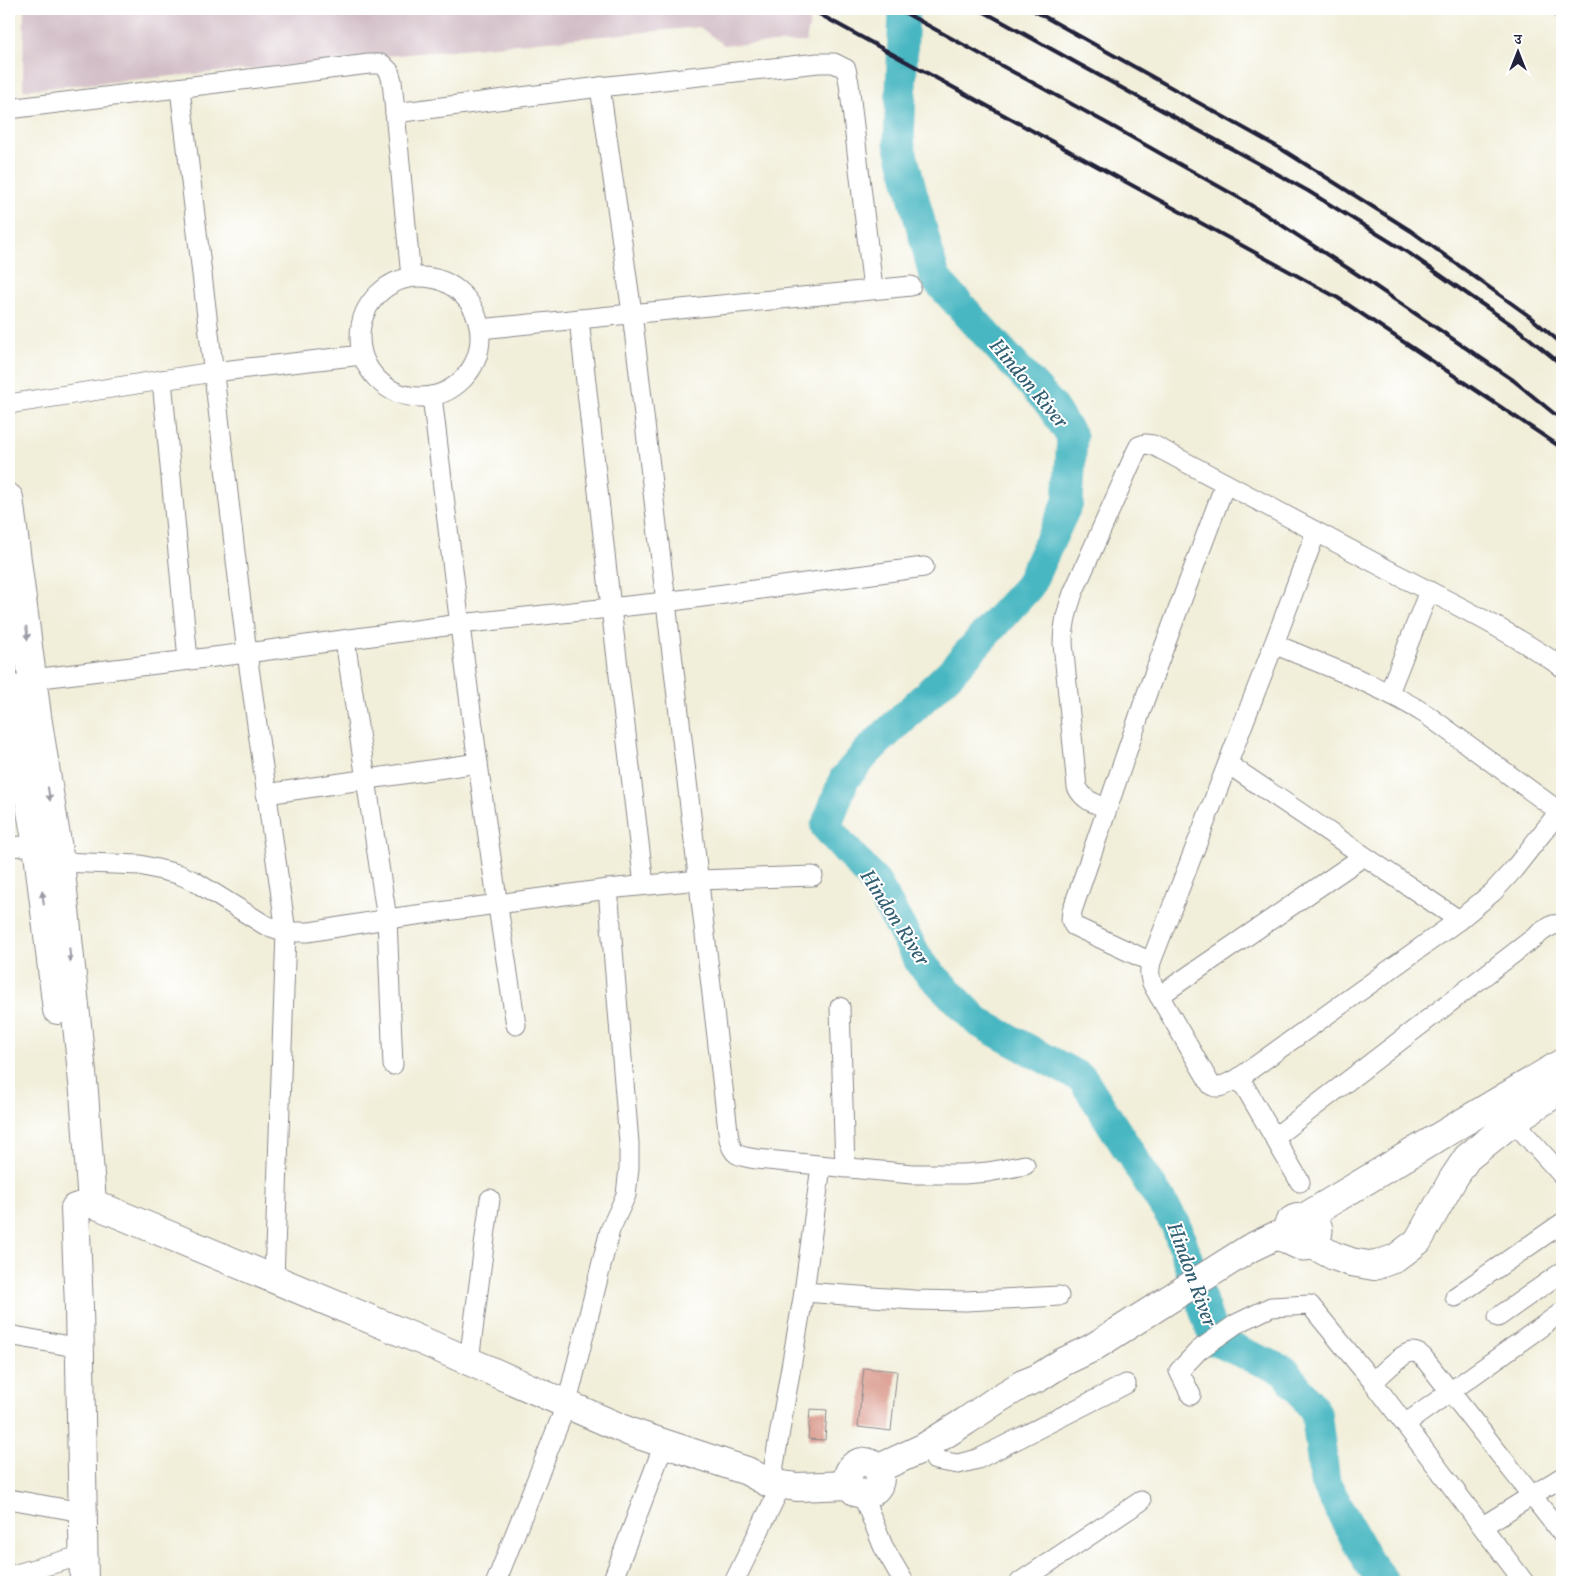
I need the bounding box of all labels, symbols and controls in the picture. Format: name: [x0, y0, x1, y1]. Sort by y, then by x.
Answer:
north arrow: [1494, 28, 1544, 78]
text: उ: [1513, 31, 1522, 50]
water label: Hindon River: [982, 333, 1074, 435]
one-way arrow: [23, 625, 31, 641]
one-way arrow: [46, 786, 54, 802]
water label: Hindon River: [852, 864, 936, 972]
one-way arrow: [39, 890, 47, 906]
one-way arrow: [66, 947, 74, 963]
water label: Hindon River: [1159, 1218, 1223, 1332]

